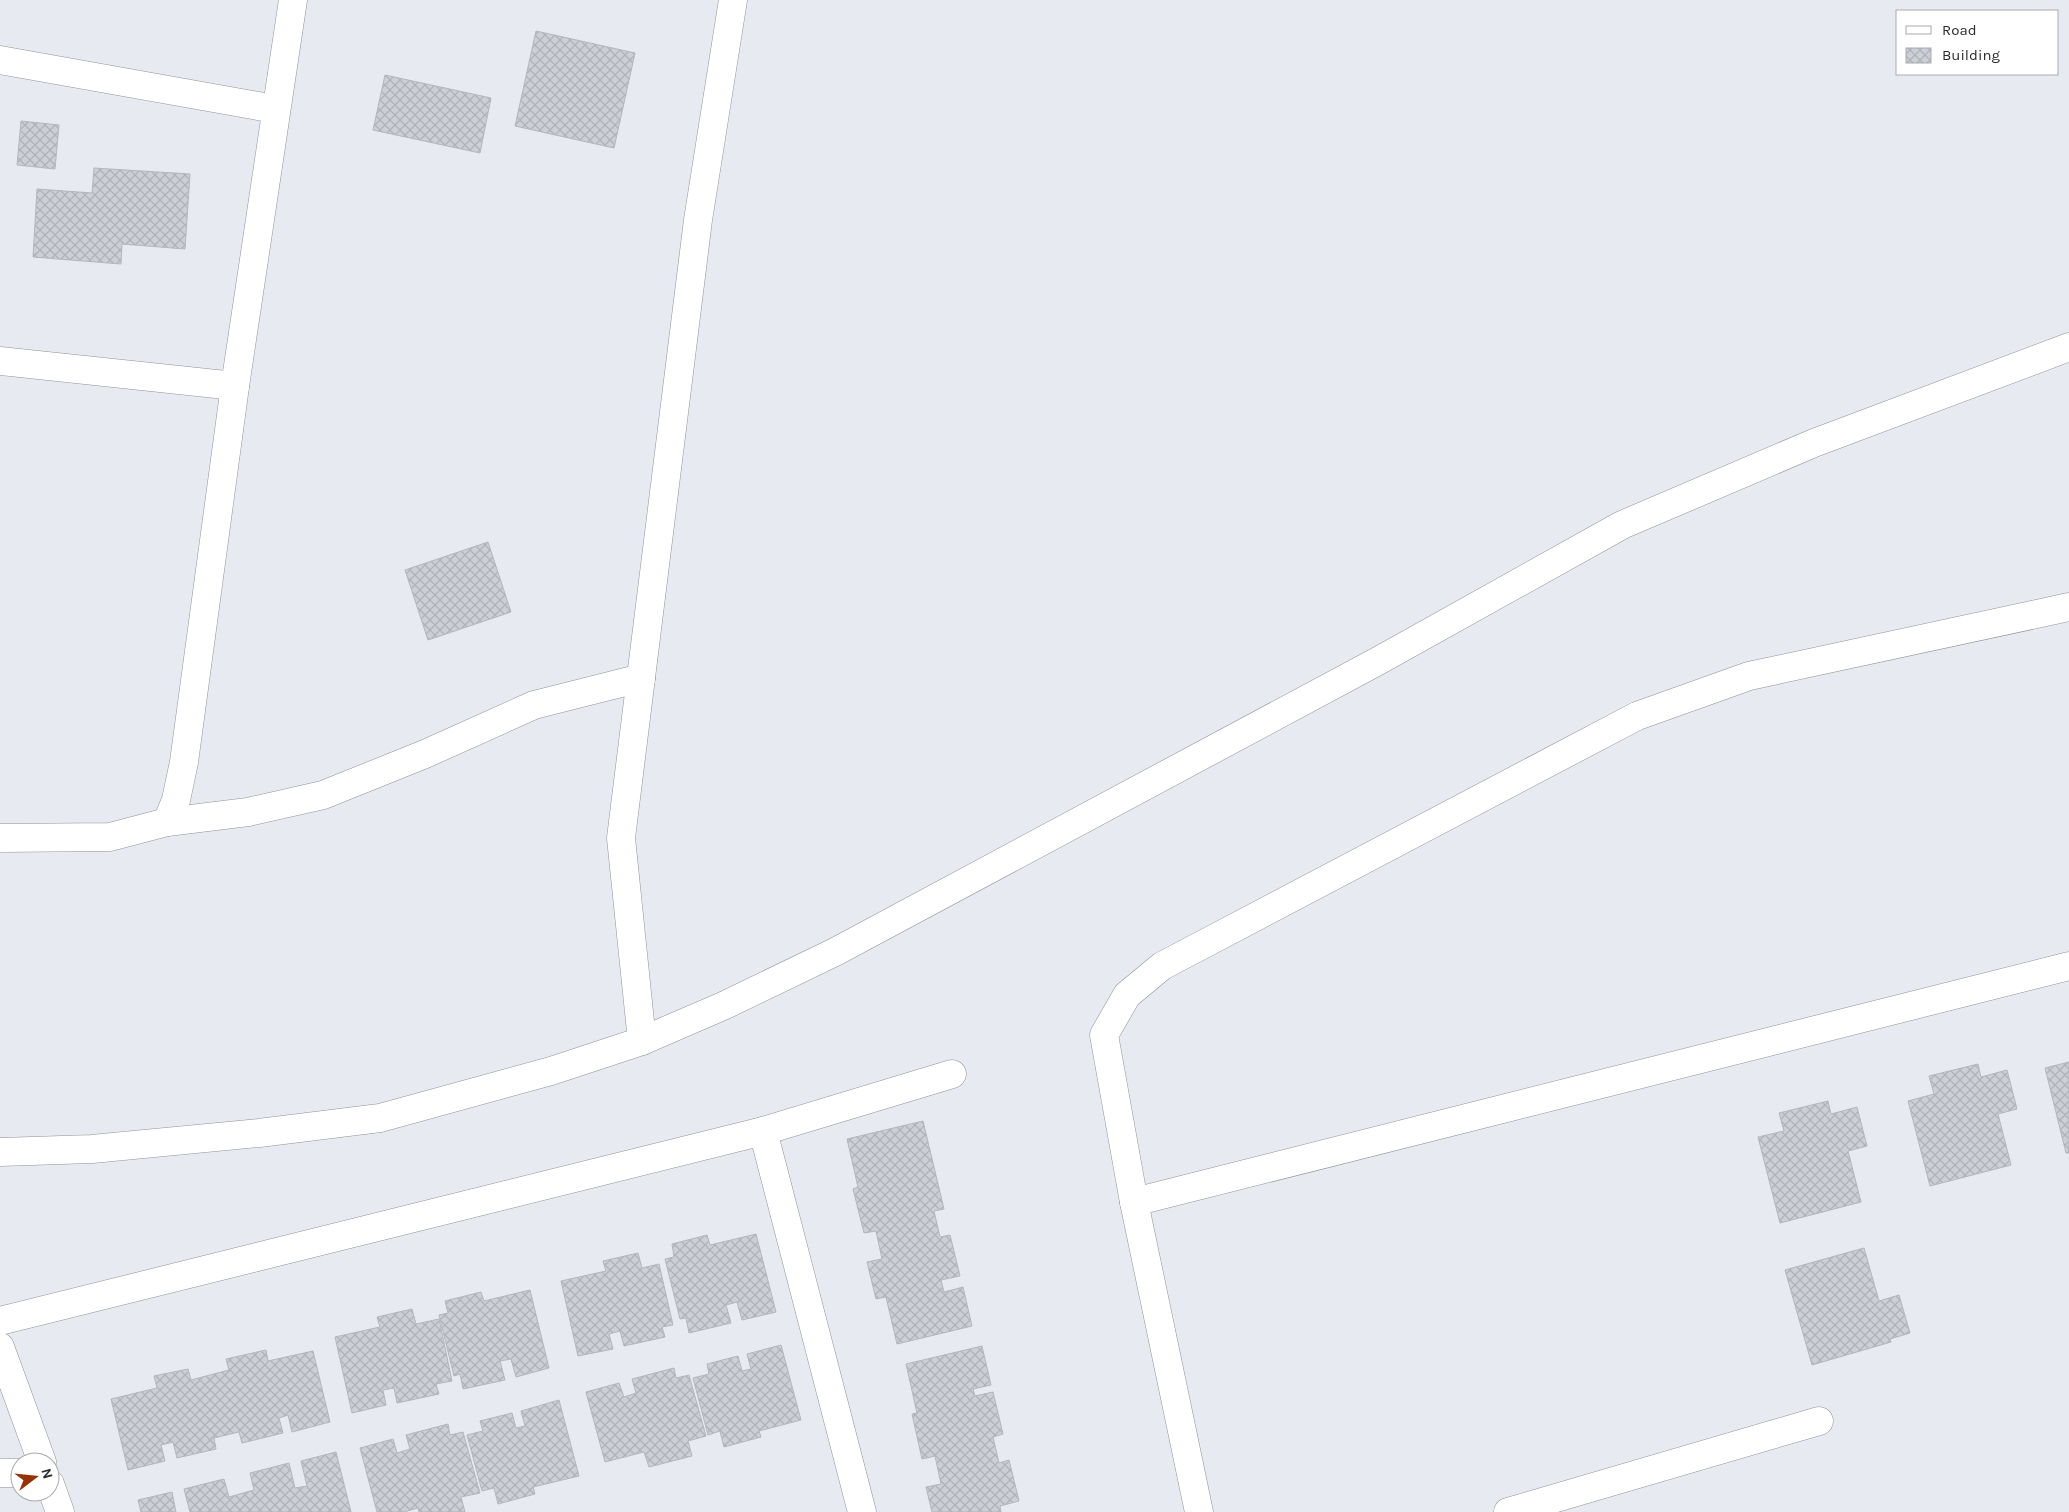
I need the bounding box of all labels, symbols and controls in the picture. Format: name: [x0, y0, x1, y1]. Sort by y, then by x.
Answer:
legend: [1896, 10, 2059, 75]
text: Road: [1942, 21, 1977, 39]
text: Building: [1942, 46, 2000, 64]
north arrow: [10, 1452, 60, 1502]
text: N: [37, 1466, 57, 1481]

